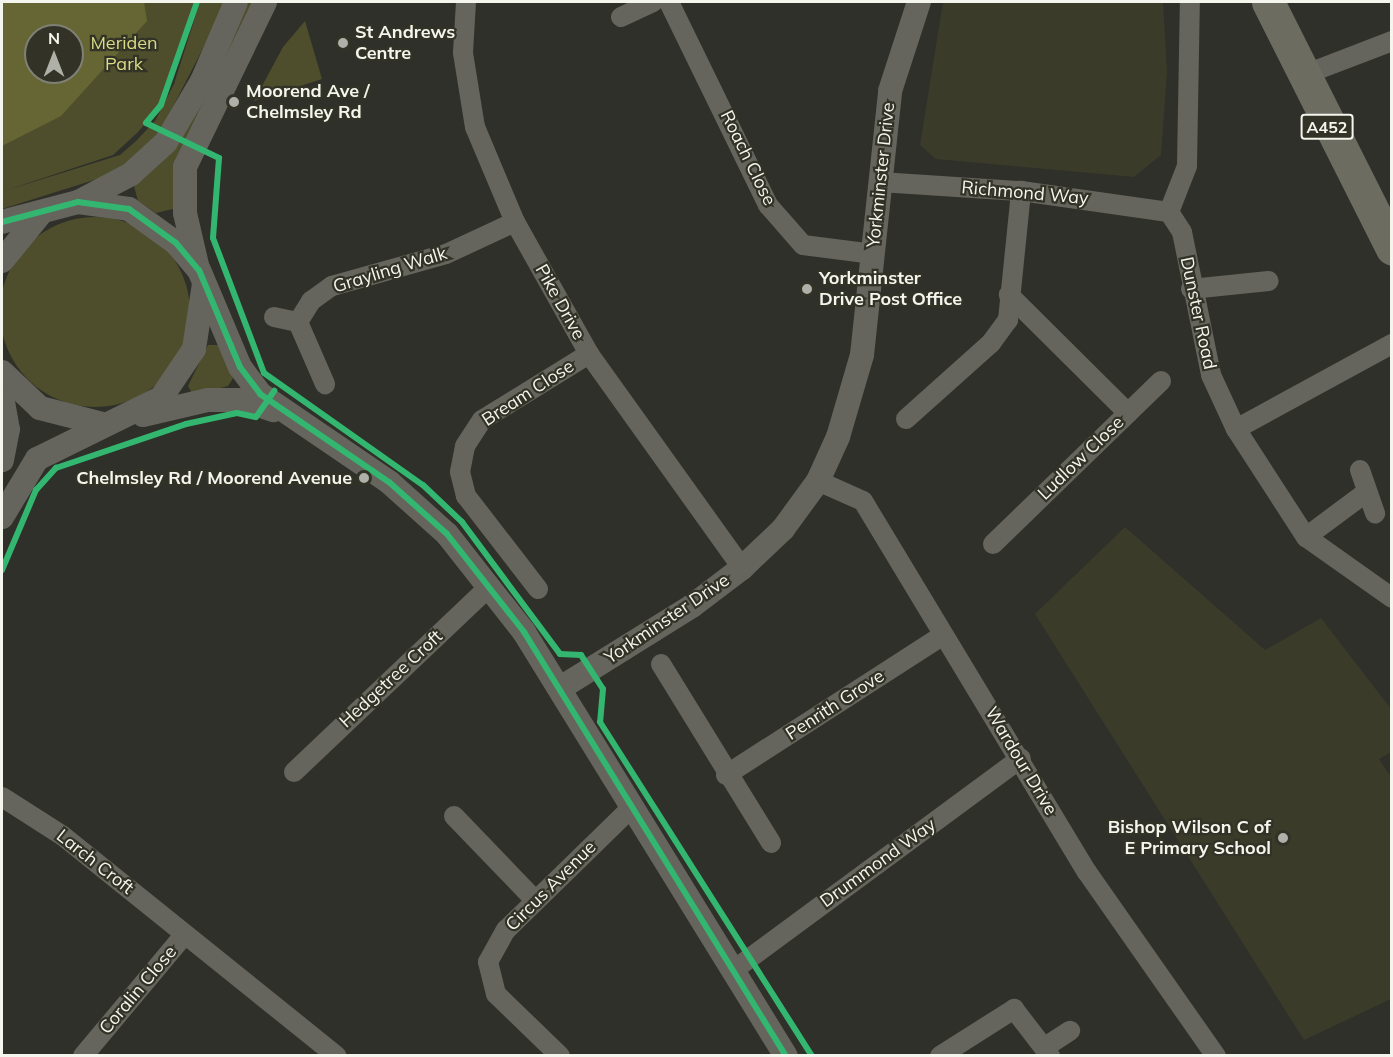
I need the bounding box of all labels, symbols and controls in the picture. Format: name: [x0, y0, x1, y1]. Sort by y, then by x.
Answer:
place label: St Andrews Centre: [355, 22, 455, 64]
north arrow: [24, 24, 84, 84]
text: N: [48, 28, 60, 48]
park label: Meriden Park: [90, 33, 158, 76]
marker: St Andrews Centre: [336, 36, 350, 50]
place label: Moorend Ave / Chelmsley Rd: [246, 81, 370, 124]
marker: Moorend Ave / Chelmsley Rd: [227, 95, 241, 109]
street label: Yorkminster Drive: [863, 101, 899, 249]
street label: Roach Close: [716, 107, 780, 209]
road number: A452: [1300, 114, 1354, 140]
street label: Richmond Way: [961, 177, 1089, 209]
street label: Grayling Walk: [330, 242, 450, 298]
street label: Dunster Road: [1176, 255, 1220, 371]
street label: Pike Drive: [530, 260, 590, 344]
place label: Yorkminster Drive Post Office: [819, 268, 962, 310]
marker: Yorkminster Drive Post Office: [800, 282, 814, 296]
street label: Bream Close: [478, 355, 578, 431]
street label: Ludlow Close: [1034, 412, 1128, 504]
place label: Chelmsley Rd / Moorend Avenue: [76, 467, 352, 489]
marker: Chelmsley Rd / Moorend Avenue: [357, 471, 371, 485]
street label: Yorkminster Drive: [601, 569, 733, 669]
street label: Hedgetree Croft: [335, 626, 447, 732]
street label: Penrith Grove: [782, 665, 888, 745]
street label: Wardour Drive: [980, 703, 1062, 819]
street label: Drummond Way: [816, 814, 940, 912]
place label: Bishop Wilson C of E Primary School: [1108, 817, 1271, 860]
street label: Larch Croft: [52, 825, 138, 899]
marker: Bishop Wilson C of E Primary School: [1276, 831, 1290, 845]
street label: Circus Avenue: [501, 836, 601, 936]
street label: Coralin Close: [95, 941, 181, 1039]

